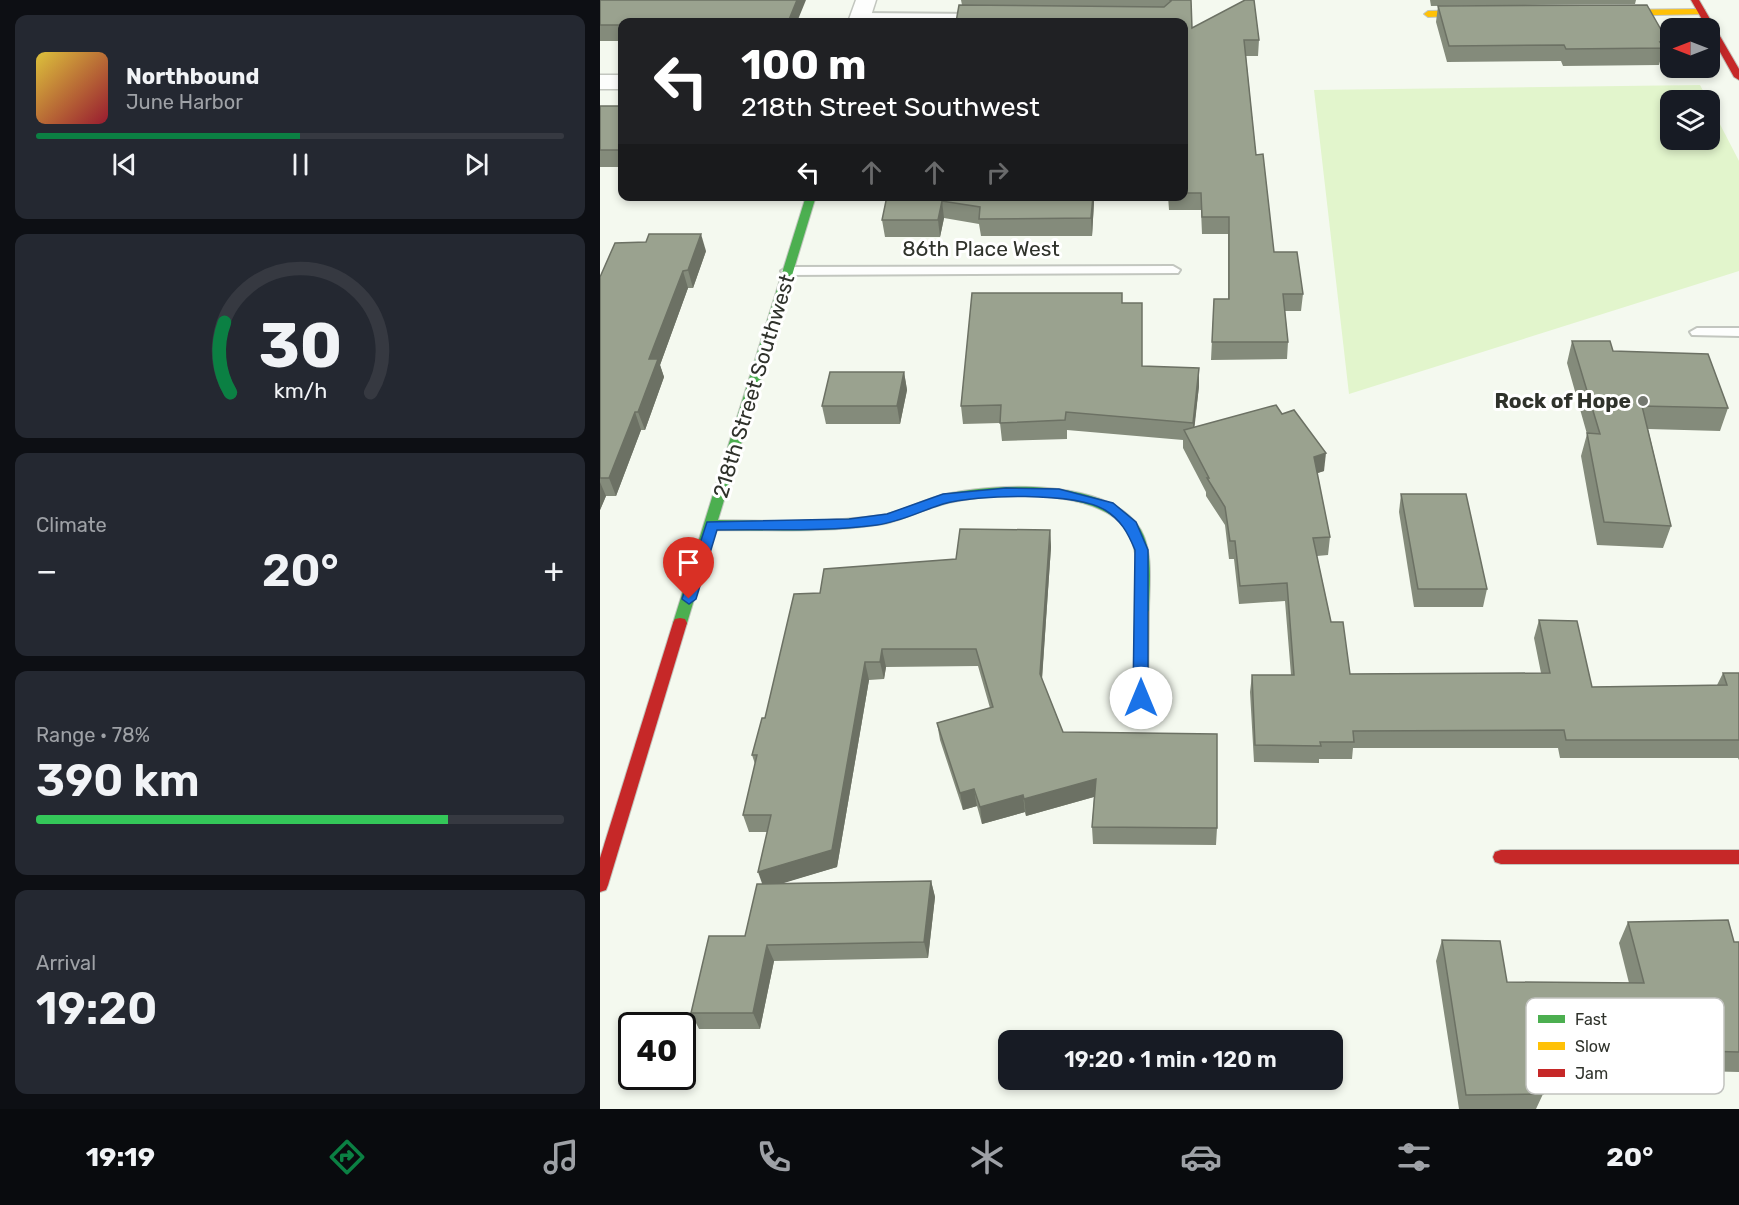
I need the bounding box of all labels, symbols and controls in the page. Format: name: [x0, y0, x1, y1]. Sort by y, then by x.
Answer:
north arrow: [1660, 18, 1720, 78]
map controls: [1660, 18, 1720, 150]
text: 100 m: [741, 40, 866, 90]
icon: left: [642, 42, 720, 120]
text: Northbound: [126, 63, 259, 90]
text: June Harbor: [126, 90, 243, 114]
button: layers: [1660, 90, 1720, 150]
text: 218th Street Southwest: [741, 91, 1040, 123]
icon: previous: [108, 148, 141, 181]
icon: pause: [284, 148, 317, 181]
icon: next: [460, 148, 493, 181]
icon: left: [792, 156, 825, 189]
icon: ahead: [855, 156, 888, 189]
icon: ahead: [918, 156, 951, 189]
icon: right: [981, 156, 1014, 189]
street label: 86th Place West: [902, 236, 1060, 261]
street label: 218th Street Southwest: [708, 271, 799, 501]
text: 30: [258, 309, 342, 383]
text: km/h: [273, 378, 327, 403]
place label: Rock of Hope: [1494, 388, 1631, 413]
marker: Rock of Hope: [1636, 394, 1650, 408]
text: Climate: [36, 513, 107, 537]
pin: [663, 537, 714, 599]
text: 20°: [262, 544, 339, 597]
icon: arrive: [672, 546, 705, 579]
text: −: [36, 551, 57, 590]
text: +: [543, 551, 564, 590]
position arrow: [1109, 666, 1173, 730]
text: Range · 78%: [36, 723, 150, 747]
text: 390 km: [36, 754, 200, 807]
text: Arrival: [36, 951, 96, 975]
text: 19:20: [36, 982, 157, 1035]
legend: [1526, 998, 1724, 1094]
text: Fast: [1575, 1010, 1607, 1029]
speed limit sign: 40: [618, 1012, 696, 1090]
text: Slow: [1575, 1037, 1611, 1056]
text: 19:20 · 1 min · 120 m: [1064, 1046, 1277, 1073]
text: Jam: [1575, 1064, 1608, 1083]
icon: directions: [326, 1136, 368, 1178]
icon: music: [540, 1136, 582, 1178]
icon: phone: [753, 1136, 795, 1178]
icon: climate: [966, 1136, 1008, 1178]
icon: car: [1180, 1136, 1222, 1178]
icon: filters: [1393, 1136, 1435, 1178]
text: 19:19: [86, 1141, 155, 1173]
text: 20°: [1606, 1141, 1653, 1173]

